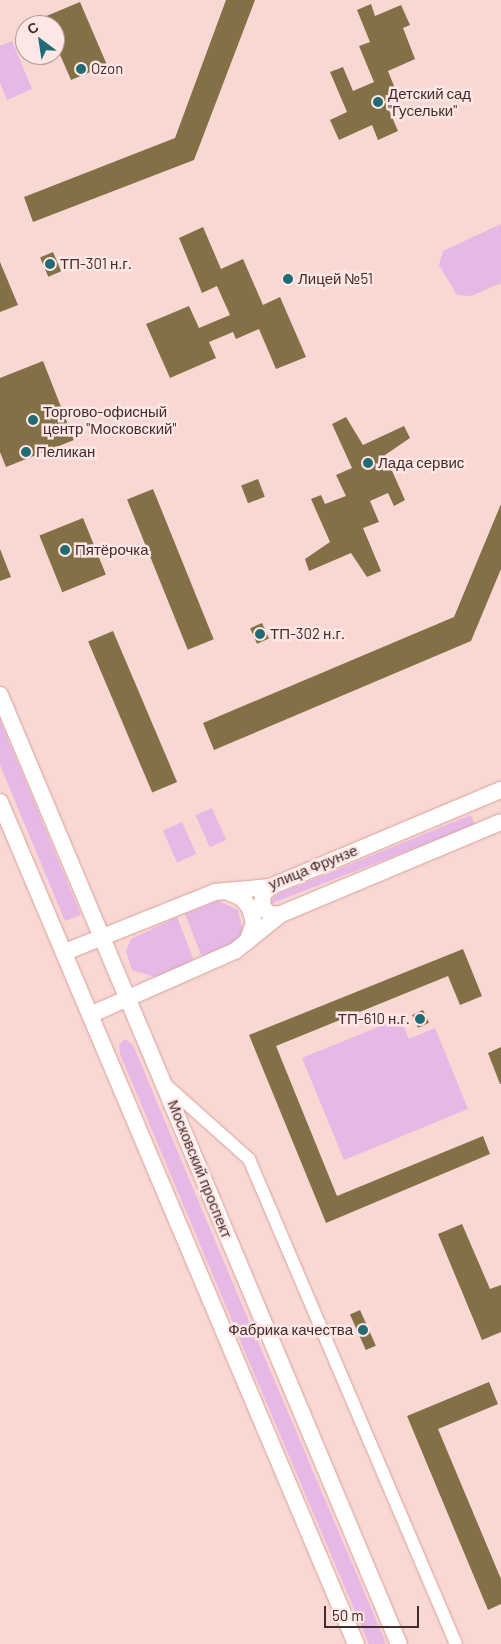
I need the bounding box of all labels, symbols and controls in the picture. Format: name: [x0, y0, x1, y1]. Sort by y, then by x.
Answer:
north arrow: [15, 15, 65, 65]
text: С: [24, 18, 41, 37]
place label: Ozon: [91, 60, 123, 78]
marker: Ozon: [75, 63, 87, 75]
place label: Детский сад "Гусельки": [388, 84, 471, 119]
marker: Детский сад "Гусельки": [372, 96, 384, 108]
place label: ТП-301 н.г.: [60, 255, 132, 273]
marker: ТП-301 н.г.: [44, 258, 56, 270]
place label: Лицей №51: [298, 270, 373, 288]
marker: Лицей №51: [282, 273, 294, 285]
place label: Торгово-офисный центр "Московский": [43, 402, 176, 437]
marker: Торгово-офисный центр "Московский": [27, 414, 39, 426]
place label: Пеликан: [36, 443, 95, 461]
marker: Пеликан: [20, 446, 32, 458]
place label: Лада сервис: [378, 454, 464, 472]
marker: Лада сервис: [362, 457, 374, 469]
place label: Пятёрочка: [75, 541, 149, 559]
marker: Пятёрочка: [59, 544, 71, 556]
place label: ТП-302 н.г.: [270, 625, 345, 643]
marker: ТП-302 н.г.: [254, 628, 266, 640]
street label: улица Фрунзе: [266, 841, 360, 893]
place label: ТП-610 н.г.: [338, 1010, 410, 1028]
marker: ТП-610 н.г.: [414, 1013, 426, 1025]
street label: Московский проспект: [164, 1097, 236, 1241]
place label: Фабрика качества: [228, 1321, 353, 1339]
marker: Фабрика качества: [357, 1324, 369, 1336]
scale bar: [326, 1596, 421, 1628]
text: 50 m: [332, 1606, 364, 1624]

